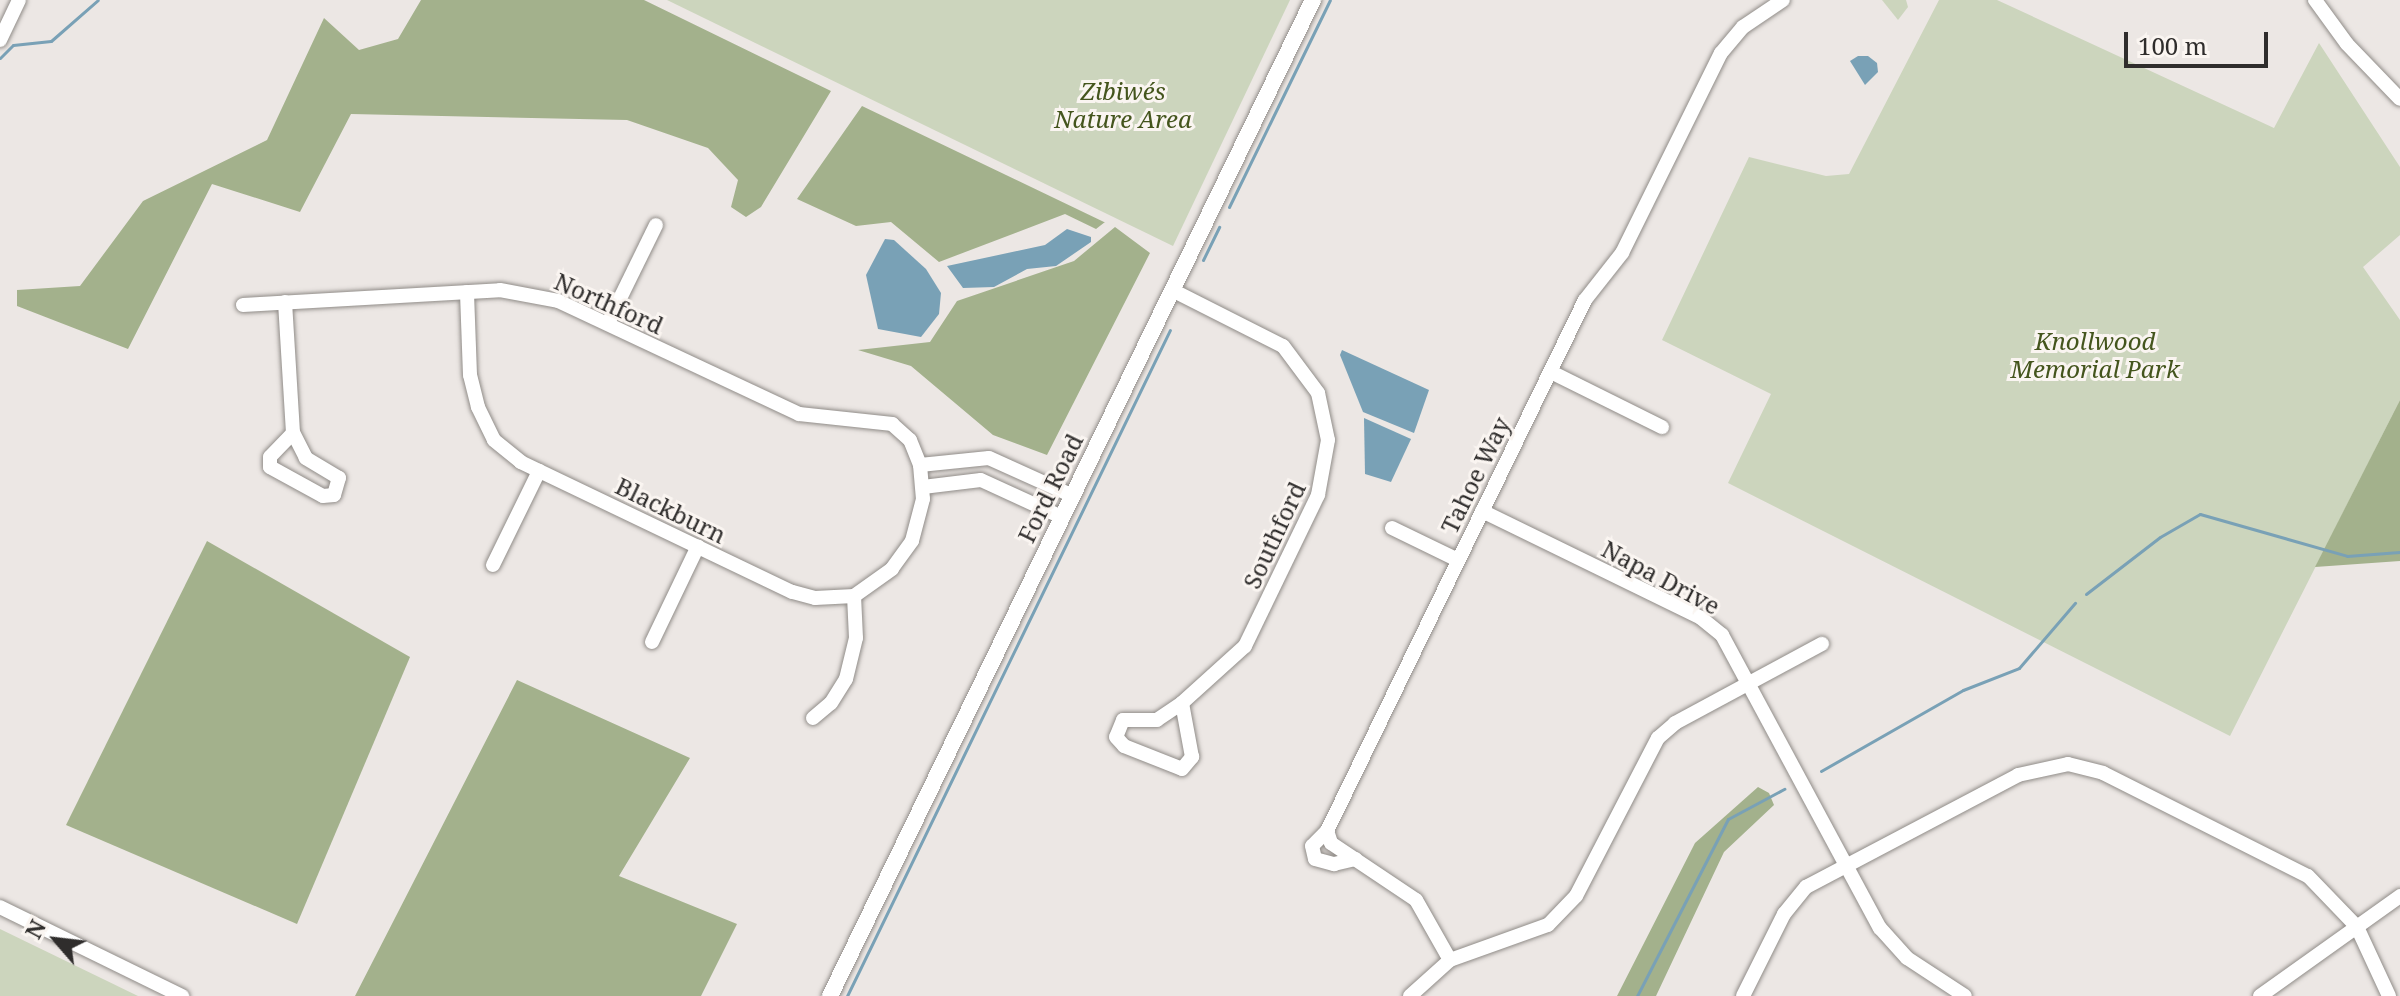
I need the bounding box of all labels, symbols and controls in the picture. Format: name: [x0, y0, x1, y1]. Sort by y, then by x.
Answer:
scale bar: [2128, 16, 2272, 66]
text: 100 m: [2138, 29, 2207, 62]
park label: Zibiwés Nature Area: [1054, 77, 1192, 133]
street label: Northford: [550, 266, 668, 340]
park label: Knollwood Memorial Park: [2010, 327, 2180, 383]
street label: Tahoe Way: [1435, 412, 1515, 538]
street label: Ford Road: [1011, 429, 1089, 547]
street label: Blackburn: [611, 471, 731, 549]
street label: Southford: [1237, 477, 1311, 593]
street label: Napa Drive: [1597, 534, 1725, 620]
north arrow: [16, 900, 96, 980]
text: N: [17, 914, 52, 943]

